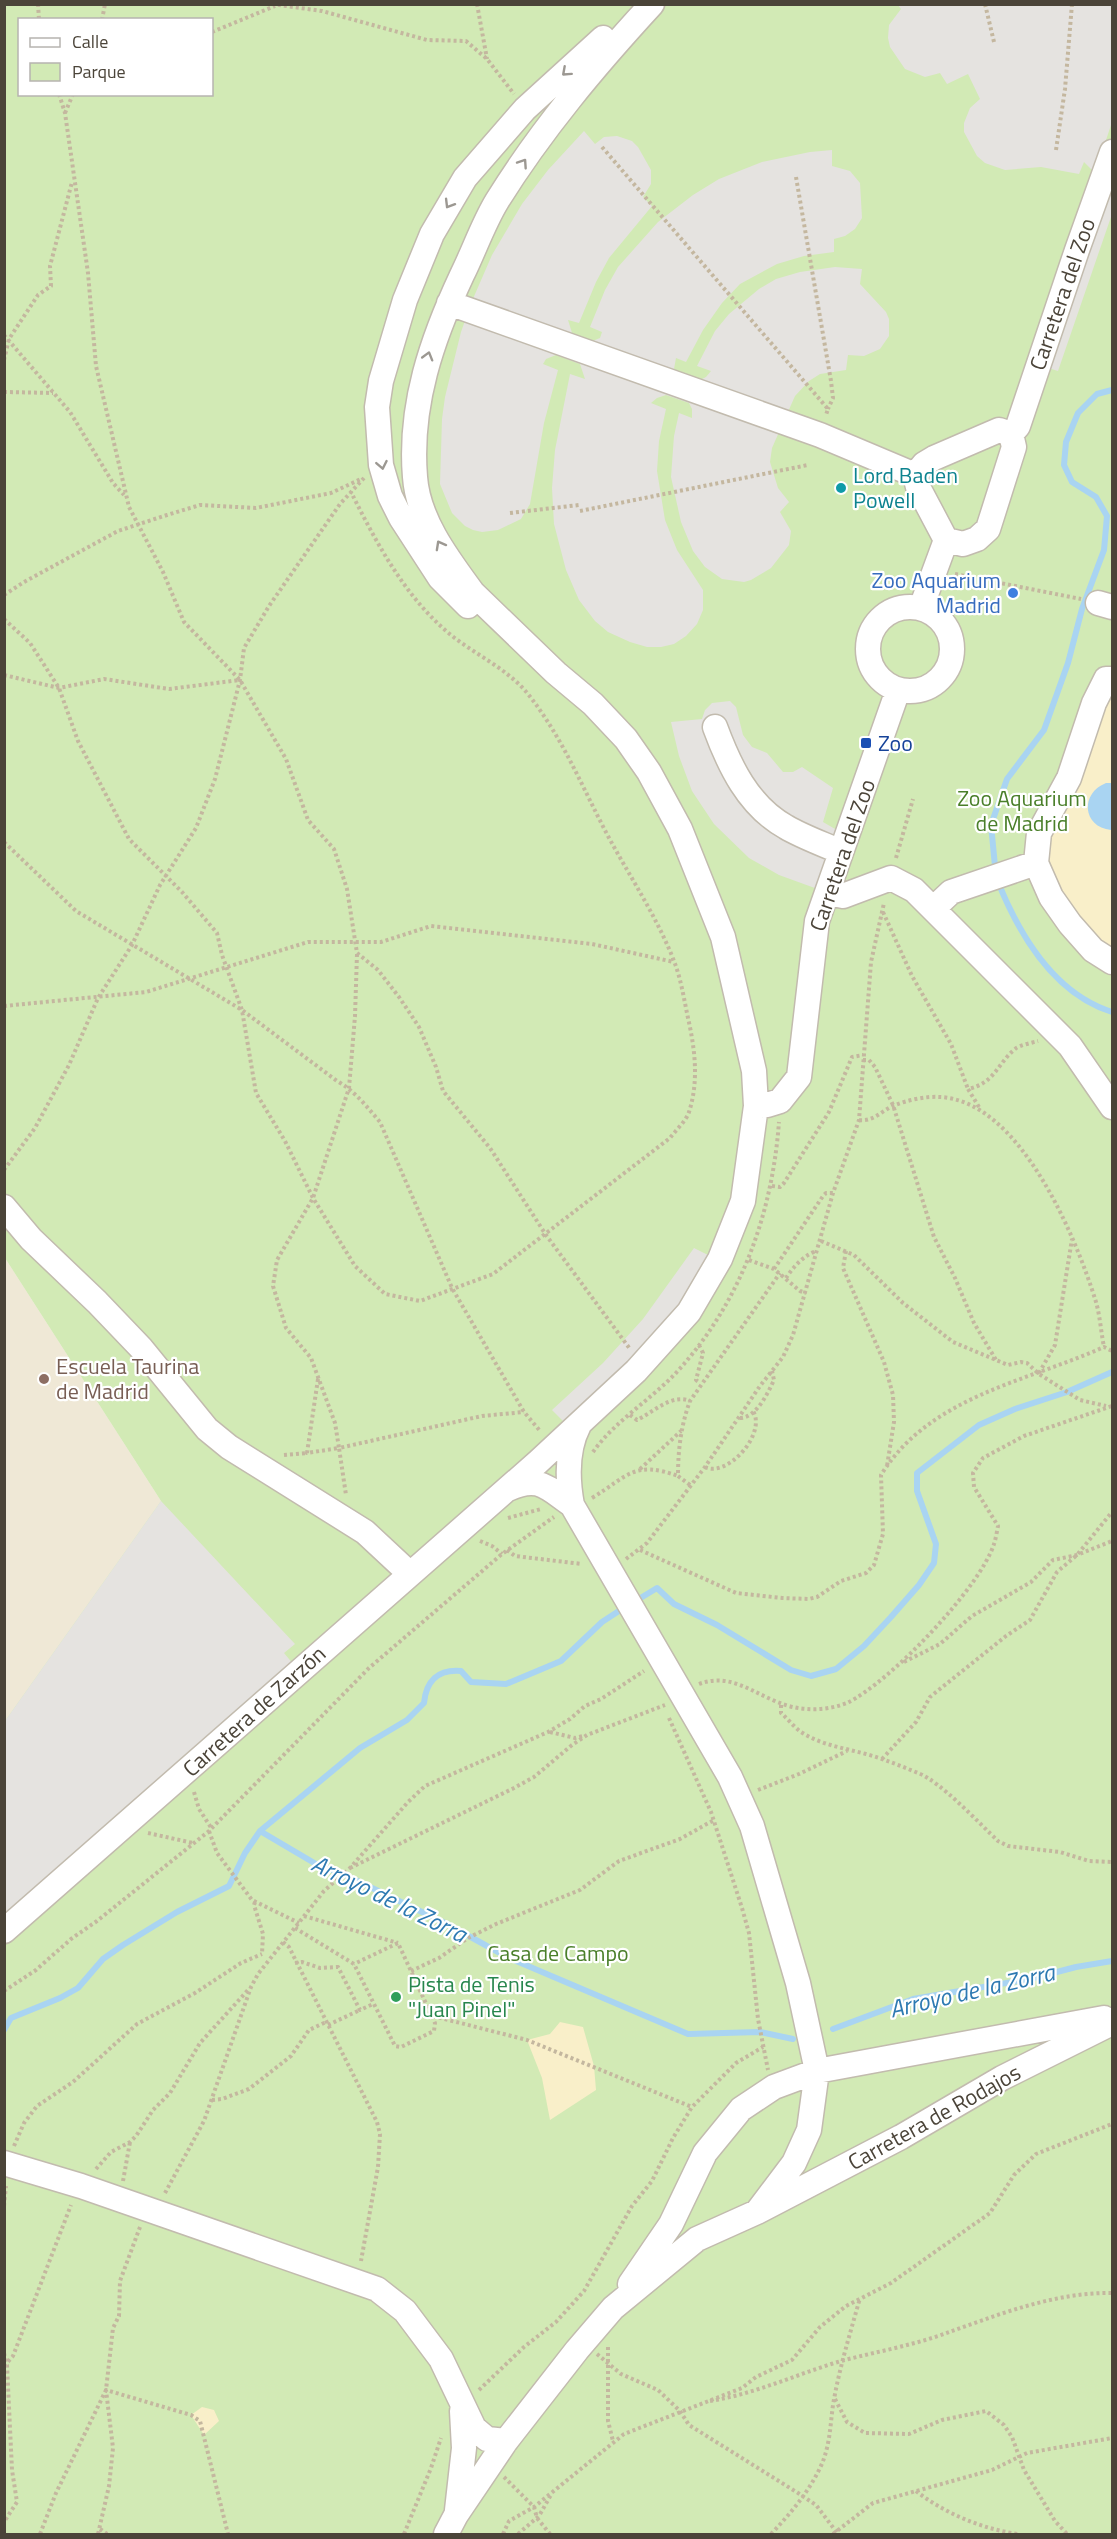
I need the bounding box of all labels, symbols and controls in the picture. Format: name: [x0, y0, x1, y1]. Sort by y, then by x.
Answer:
legend: [18, 18, 213, 96]
text: Calle: [72, 28, 108, 55]
text: Parque: [72, 58, 126, 85]
one-way arrow: [562, 65, 572, 76]
one-way arrow: [516, 159, 527, 170]
one-way arrow: [444, 198, 456, 208]
street label: Carretera del Zoo: [1020, 213, 1104, 375]
one-way arrow: [421, 352, 433, 362]
place label: Lord Baden Powell: [853, 458, 958, 517]
one-way arrow: [375, 460, 388, 470]
marker: Lord Baden Powell: [834, 481, 848, 495]
one-way arrow: [436, 541, 447, 551]
place label: Zoo Aquarium Madrid: [872, 563, 1001, 622]
marker: Zoo Aquarium Madrid: [1006, 586, 1020, 600]
place label: Zoo: [878, 726, 913, 760]
marker: Zoo: [859, 736, 873, 750]
street label: Carretera del Zoo: [800, 774, 884, 936]
park label: Zoo Aquarium de Madrid: [957, 781, 1087, 840]
place label: Escuela Taurina de Madrid: [56, 1349, 199, 1408]
marker: Escuela Taurina de Madrid: [37, 1372, 51, 1386]
street label: Carretera de Zarzón: [175, 1637, 333, 1785]
water label: Arroyo de la Zorra: [306, 1845, 475, 1952]
park label: Casa de Campo: [487, 1936, 629, 1970]
water label: Arroyo de la Zorra: [886, 1953, 1060, 2027]
place label: Pista de Tenis "Juan Pinel": [408, 1967, 535, 2026]
marker: Pista de Tenis "Juan Pinel": [389, 1990, 403, 2004]
street label: Carretera de Rodajos: [841, 2055, 1027, 2179]

